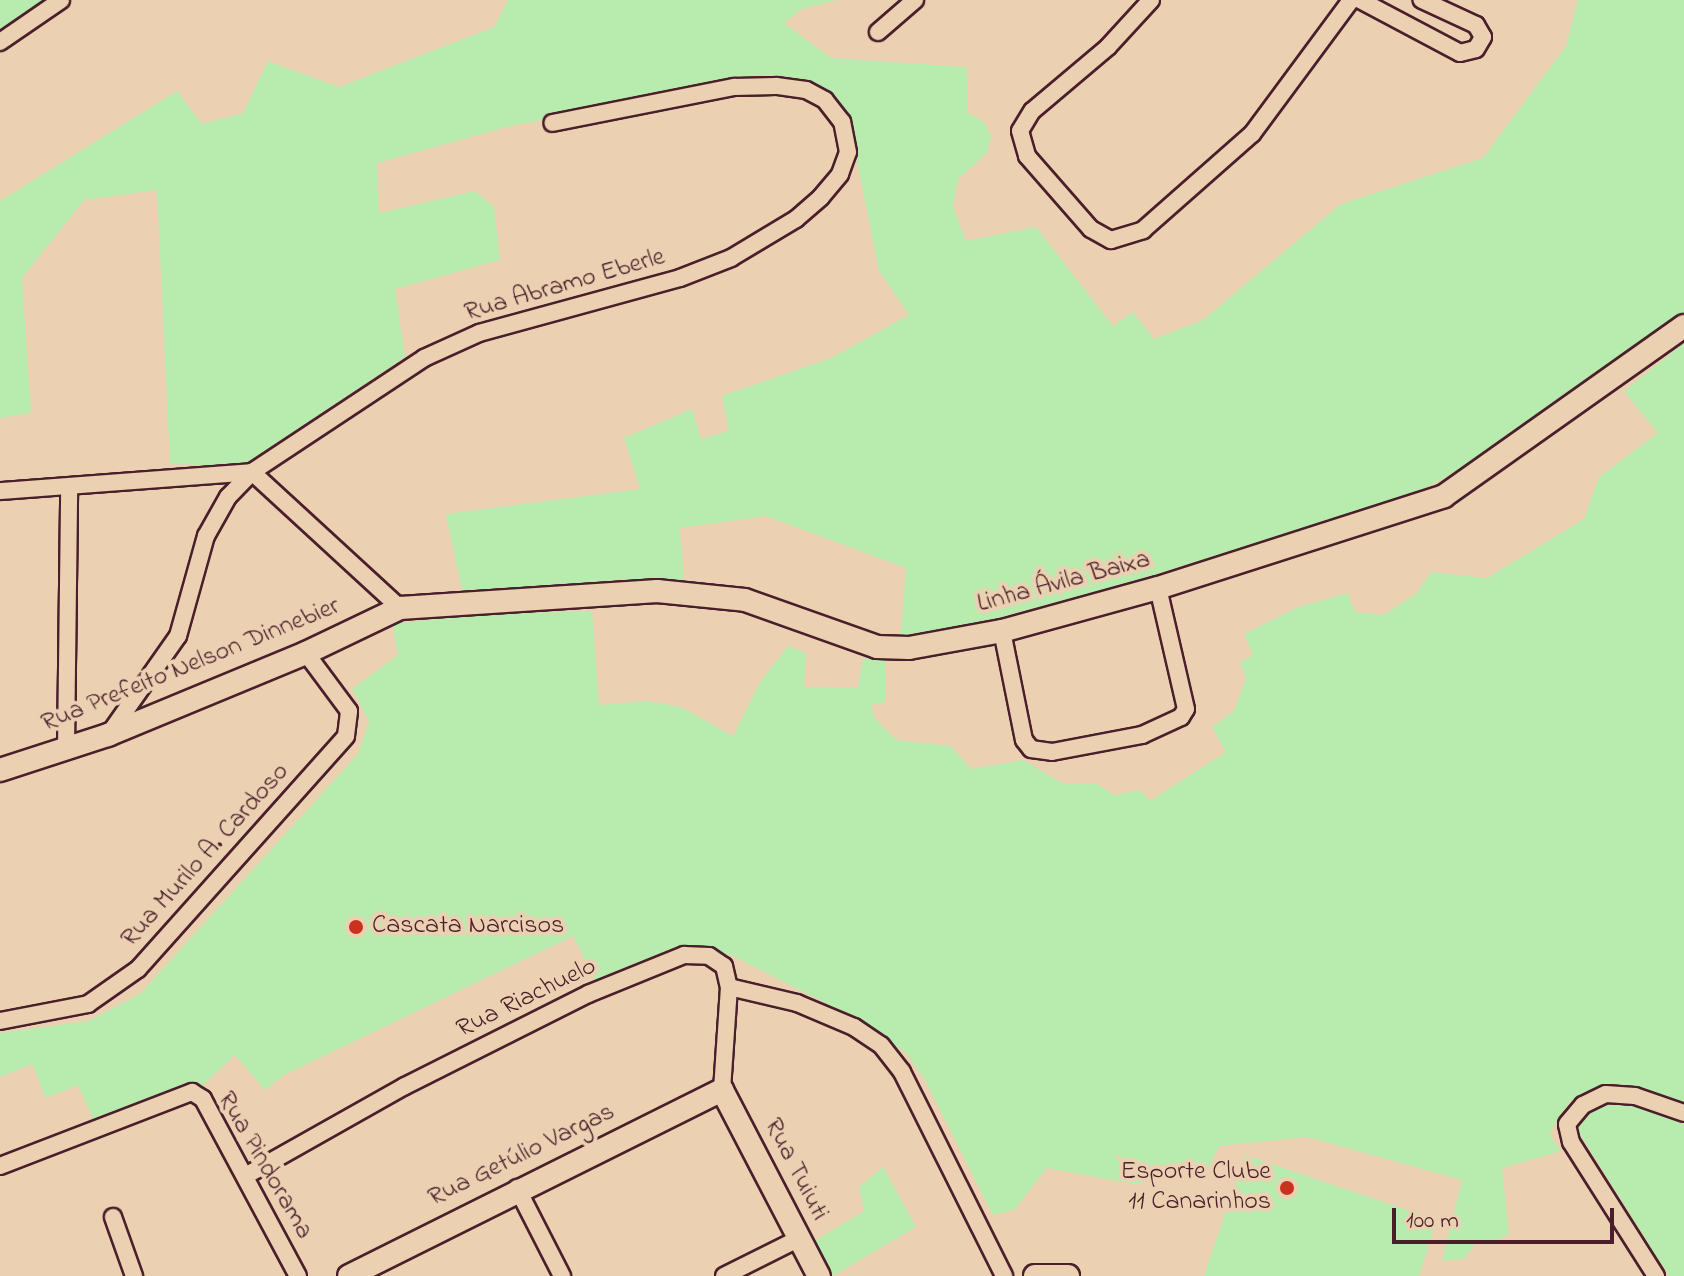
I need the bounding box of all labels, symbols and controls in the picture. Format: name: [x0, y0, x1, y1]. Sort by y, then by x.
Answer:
street label: Rua Abramo Eberle: [461, 242, 669, 330]
street label: Linha Ávila Baixa: [974, 545, 1154, 621]
street label: Rua Prefeito Nelson Dinnebier: [37, 592, 345, 740]
street label: Rua Murilo A. Cardoso: [115, 758, 297, 954]
place label: Cascata Narcisos: [372, 911, 564, 943]
marker: Cascata Narcisos: [347, 918, 365, 936]
street label: Rua Riachuelo: [452, 952, 602, 1046]
street label: Rua Pindorama: [209, 1087, 319, 1245]
street label: Rua Getúlio Vargas: [424, 1097, 620, 1215]
street label: Rua Tuiuti: [756, 1114, 834, 1226]
place label: Esporte Clube 11 Canarinhos: [1121, 1157, 1271, 1218]
marker: Esporte Clube 11 Canarinhos: [1278, 1179, 1296, 1197]
scale bar: [1396, 1192, 1618, 1242]
text: 100 m: [1406, 1204, 1459, 1239]

